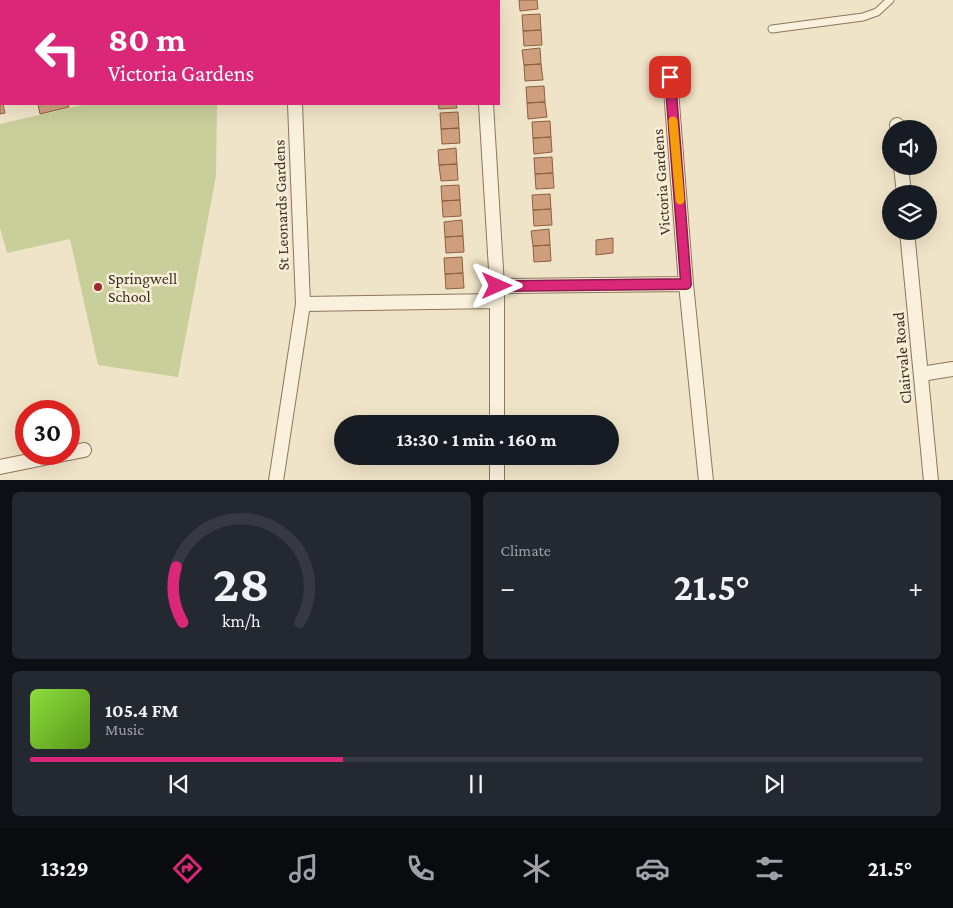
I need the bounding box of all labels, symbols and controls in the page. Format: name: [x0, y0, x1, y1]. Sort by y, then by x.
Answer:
icon: left: [25, 20, 90, 85]
text: 80 m: [108, 20, 186, 59]
pin: [649, 56, 691, 98]
text: Victoria Gardens: [108, 61, 254, 86]
icon: arrive: [656, 63, 684, 91]
map controls: [882, 120, 937, 240]
button: sound: [882, 120, 937, 175]
street label: Victoria Gardens: [649, 128, 673, 236]
street label: St Leonards Gardens: [270, 139, 292, 271]
button: layers: [882, 185, 937, 240]
position arrow: [470, 259, 522, 311]
place label: Springwell School: [108, 270, 177, 305]
marker: Springwell School: [92, 281, 104, 293]
street label: Clairvale Road: [889, 311, 914, 405]
speed limit sign: 30: [15, 400, 80, 465]
text: 13:30 · 1 min · 160 m: [396, 429, 557, 450]
text: Climate: [501, 542, 551, 559]
text: 28: [213, 554, 270, 612]
text: 21.5°: [673, 566, 750, 608]
text: −: [501, 572, 515, 603]
text: +: [908, 572, 923, 603]
text: km/h: [222, 611, 261, 631]
text: 105.4 FM: [105, 700, 178, 721]
text: Music: [105, 721, 144, 738]
icon: previous: [165, 770, 193, 798]
icon: pause: [462, 770, 490, 798]
icon: next: [760, 770, 788, 798]
icon: directions: [170, 851, 205, 886]
icon: music: [286, 851, 321, 886]
icon: phone: [403, 851, 438, 886]
icon: climate: [519, 851, 554, 886]
icon: car: [635, 851, 670, 886]
icon: filters: [752, 851, 787, 886]
text: 13:29: [41, 856, 89, 881]
text: 21.5°: [868, 856, 912, 881]

